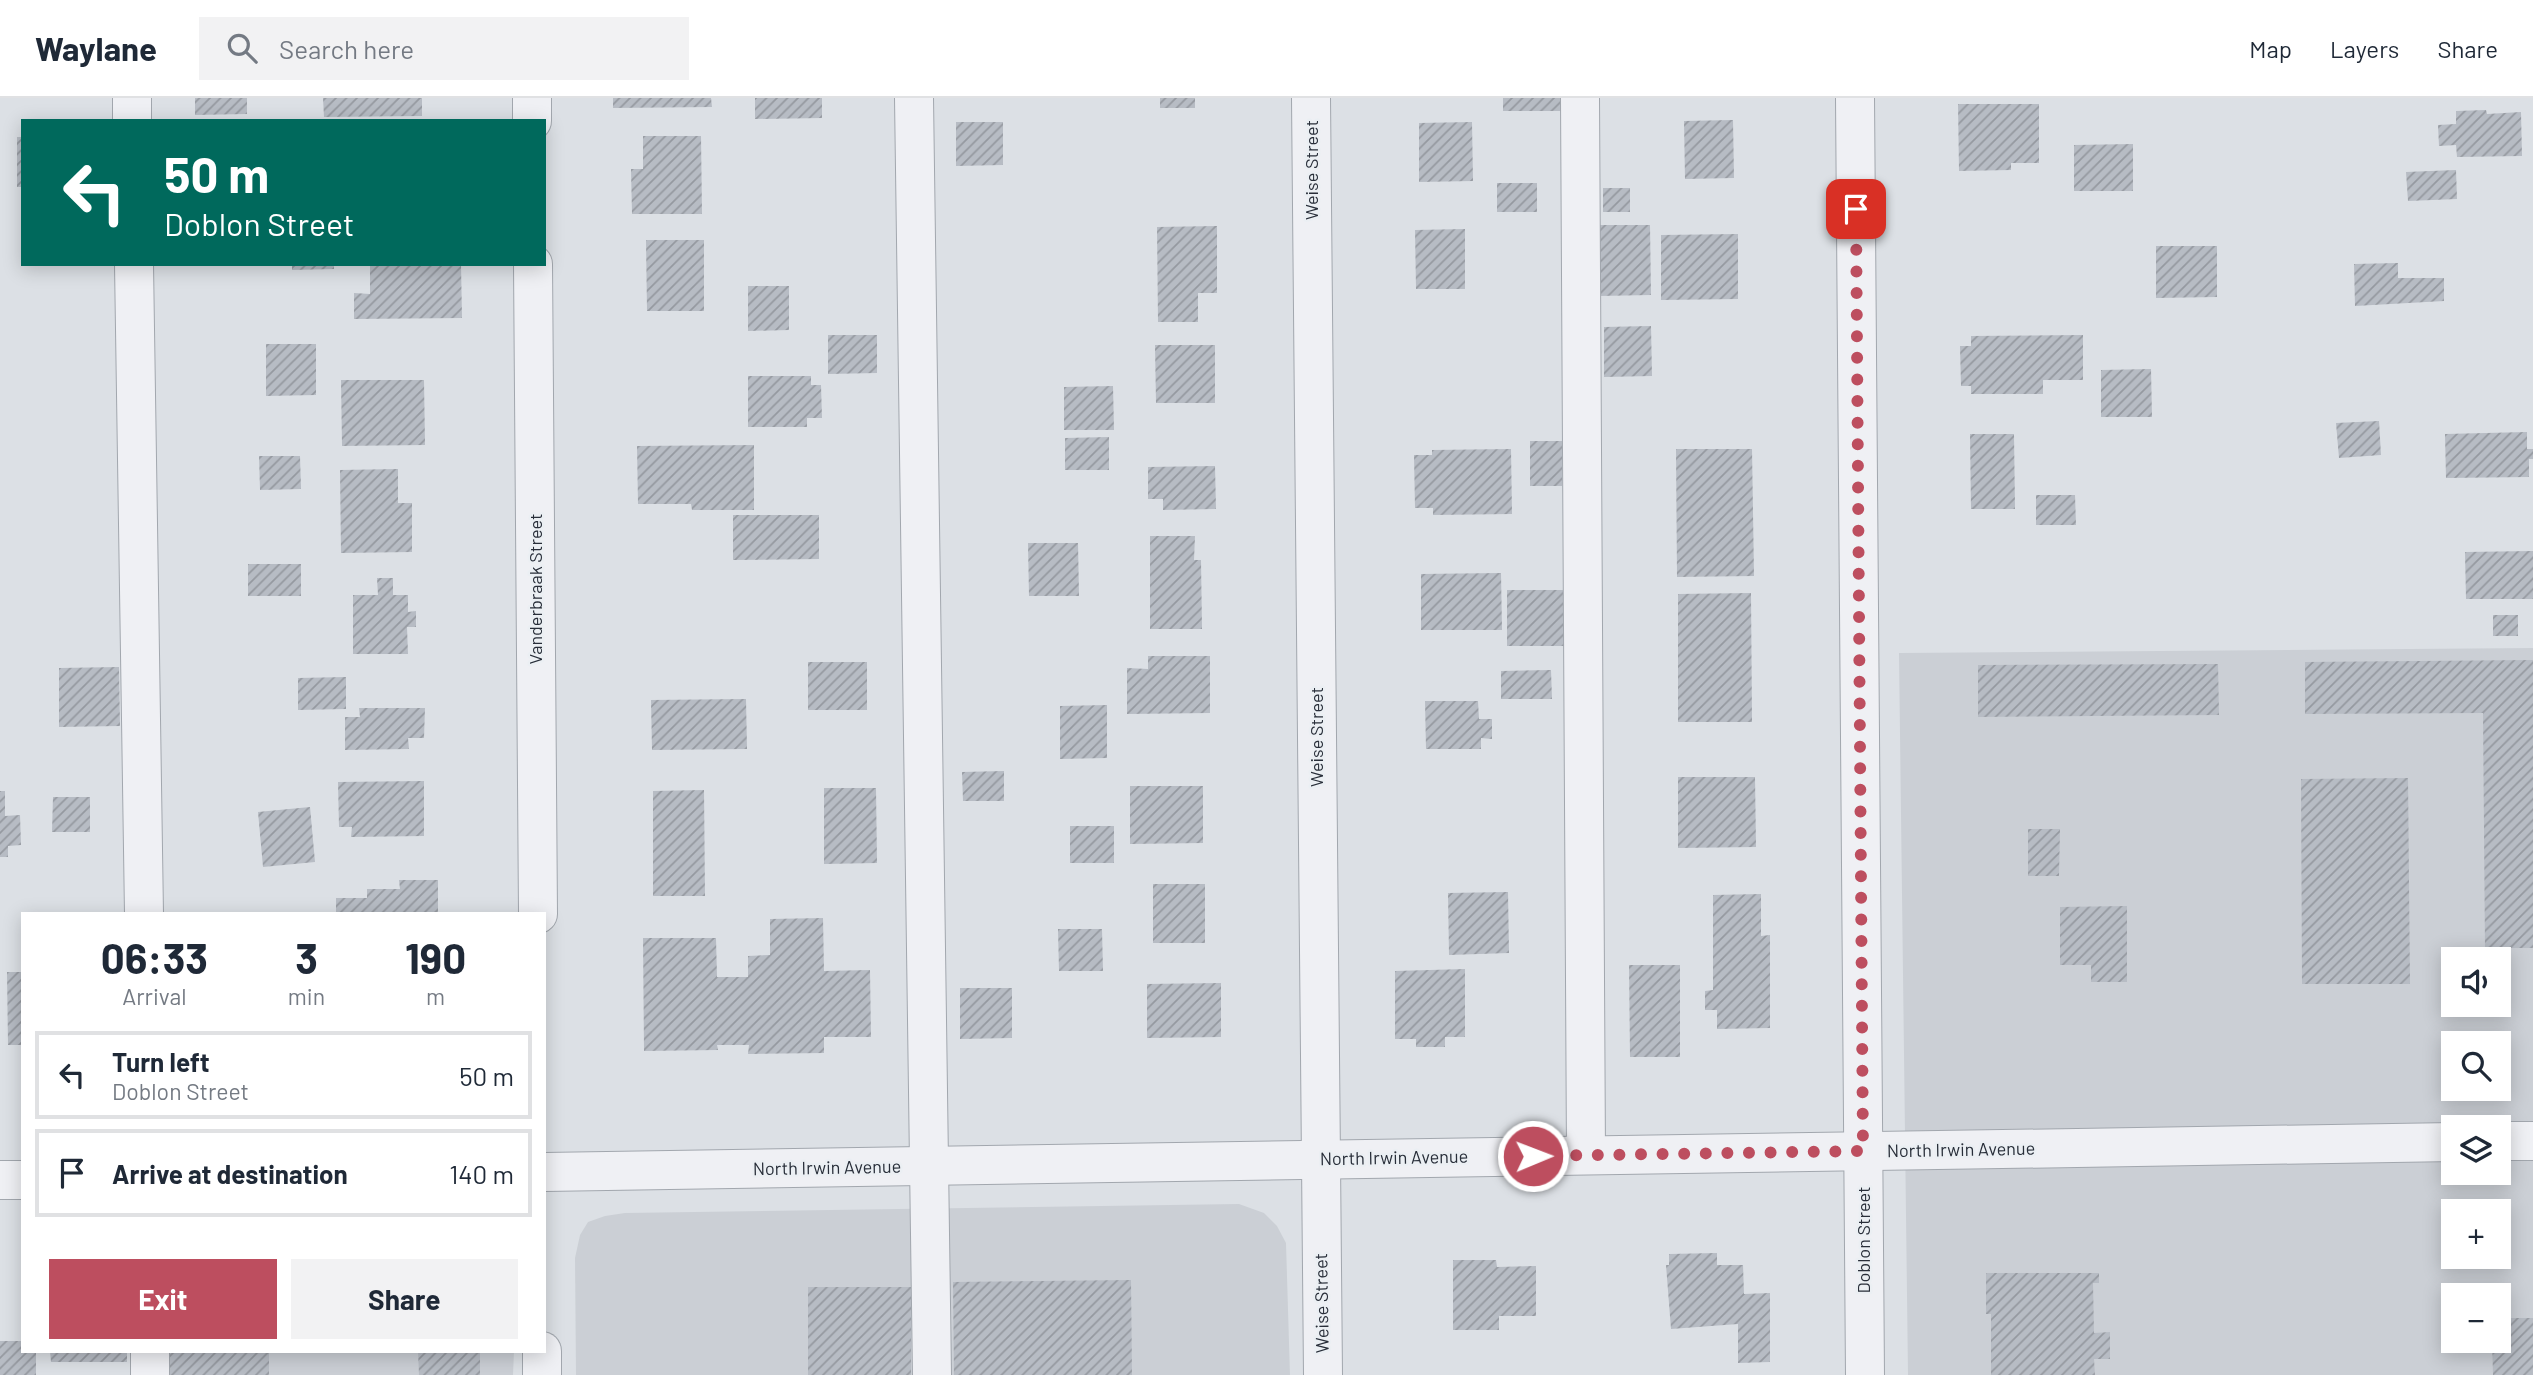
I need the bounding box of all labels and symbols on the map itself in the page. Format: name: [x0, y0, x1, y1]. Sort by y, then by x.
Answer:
street label: Weise Street: [1300, 120, 1322, 220]
pin: [1826, 179, 1886, 239]
street label: Vanderbraak Street: [524, 514, 546, 664]
street label: Weise Street: [1305, 687, 1327, 787]
position arrow: [1496, 1119, 1570, 1193]
street label: North Irwin Avenue: [1887, 1137, 2035, 1161]
street label: North Irwin Avenue: [1320, 1145, 1468, 1169]
street label: North Irwin Avenue: [753, 1155, 901, 1179]
street label: Doblon Street: [1852, 1186, 1874, 1294]
street label: Weise Street: [1309, 1253, 1333, 1353]

